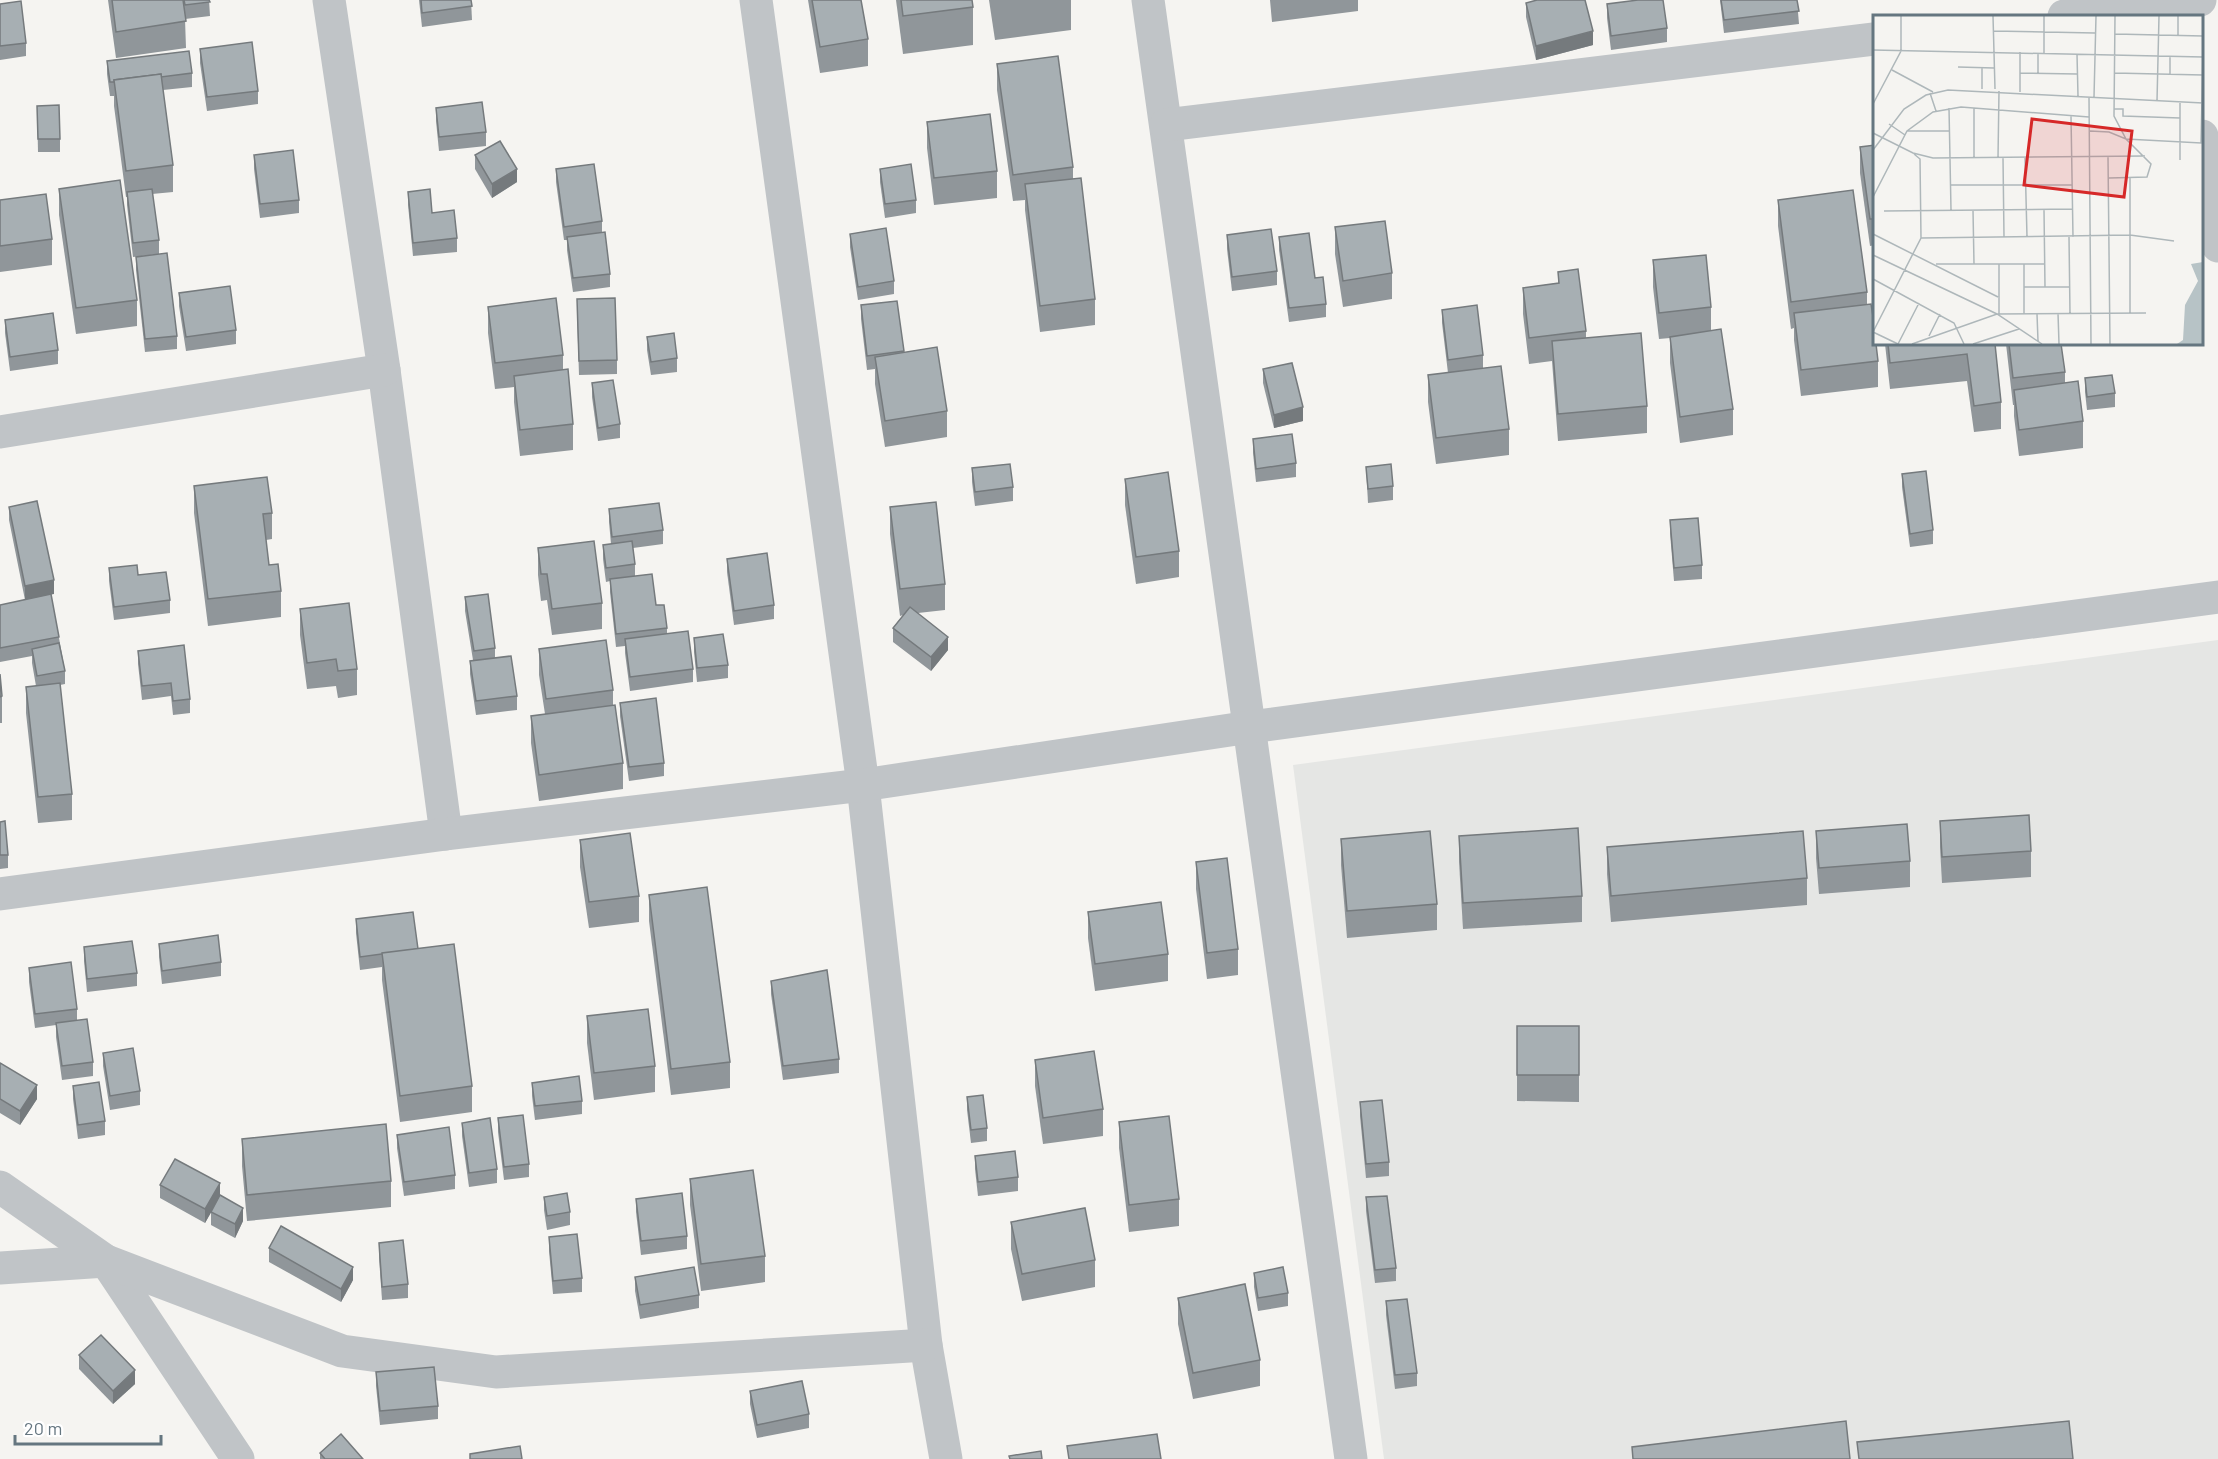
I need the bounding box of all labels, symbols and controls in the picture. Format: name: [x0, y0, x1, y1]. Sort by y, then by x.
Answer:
inset map: [1873, 15, 2203, 345]
scale bar: [15, 1408, 160, 1446]
text: 20 m: [24, 1417, 62, 1439]

